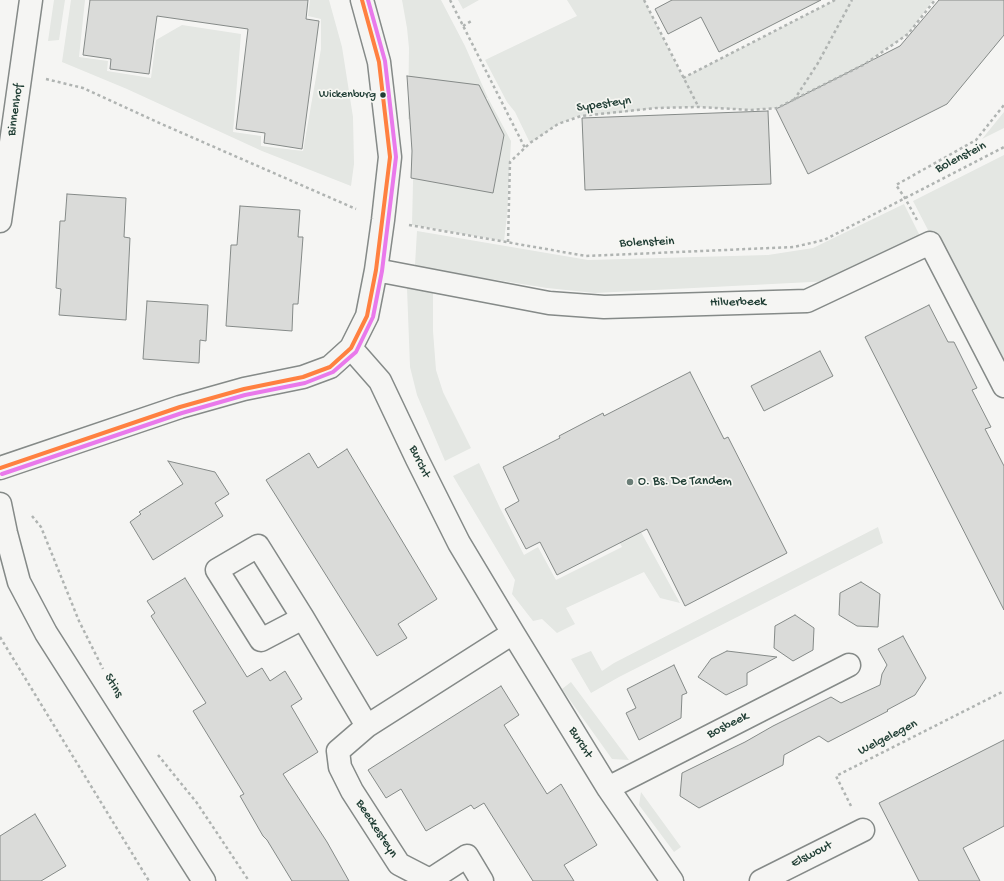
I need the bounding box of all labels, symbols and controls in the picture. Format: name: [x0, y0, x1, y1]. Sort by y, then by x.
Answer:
street label: Binnenhof: [5, 83, 27, 137]
place label: Wickenburg: [319, 88, 376, 102]
marker: Wickenburg: [378, 90, 388, 100]
street label: Sypesteyn: [576, 93, 632, 117]
street label: Bolenstein: [933, 139, 989, 177]
street label: Bolenstein: [619, 234, 675, 252]
street label: Hilverbeek: [710, 295, 766, 311]
street label: Burcht: [405, 443, 433, 481]
place label: O. Bs. De Tandem: [638, 474, 732, 490]
marker: O. Bs. De Tandem: [625, 477, 635, 487]
street label: Stins: [100, 671, 126, 701]
street label: Bosbeek: [705, 709, 751, 743]
street label: Welgelegen: [856, 716, 920, 760]
street label: Burcht: [564, 724, 596, 762]
street label: Beeckesteyn: [351, 797, 401, 861]
street label: Elswout: [789, 838, 835, 872]

